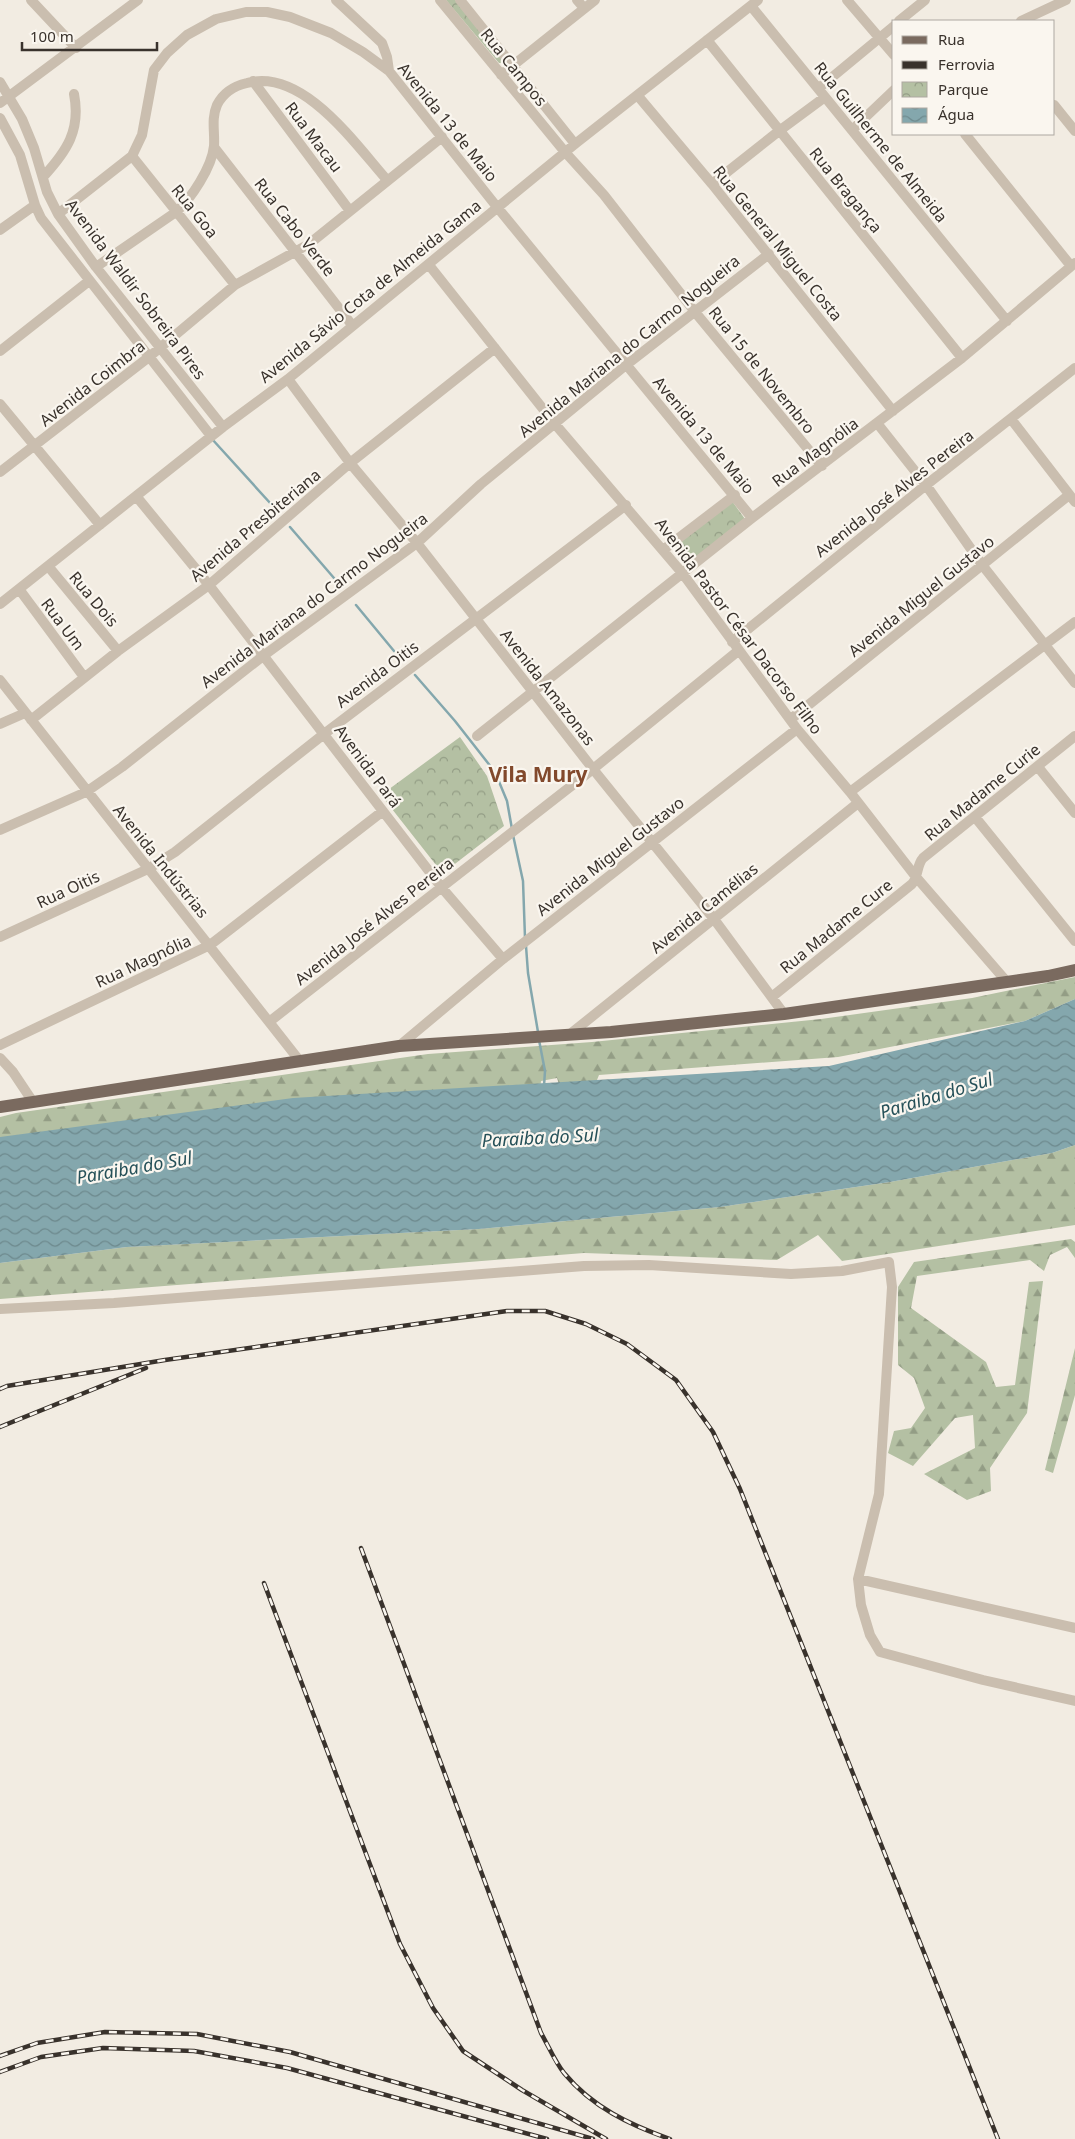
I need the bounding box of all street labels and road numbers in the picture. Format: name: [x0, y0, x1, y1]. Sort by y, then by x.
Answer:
street label: Rua Campos: [476, 23, 552, 111]
street label: Rua Guilherme de Almeida: [809, 57, 953, 227]
street label: Avenida 13 de Maio: [393, 58, 503, 186]
street label: Rua Macau: [280, 97, 348, 177]
street label: Rua Bragança: [805, 143, 887, 237]
street label: Rua General Miguel Costa: [708, 161, 848, 325]
street label: Rua Cabo Verde: [250, 173, 340, 281]
street label: Rua Goa: [167, 179, 223, 243]
street label: Avenida Waldir Sobreira Pires: [61, 194, 211, 384]
street label: Avenida Sávio Cota de Almeida Gama: [254, 194, 486, 388]
street label: Avenida Mariana do Carmo Nogueira: [514, 250, 744, 442]
street label: Rua 15 de Novembro: [704, 302, 820, 438]
street label: Avenida Coimbra: [35, 335, 149, 431]
street label: Avenida 13 de Maio: [648, 372, 760, 498]
street label: Rua Magnólia: [767, 412, 863, 492]
street label: Avenida José Alves Pereira: [810, 424, 978, 562]
street label: Avenida Presbiteriana: [185, 464, 325, 586]
street label: Avenida Mariana do Carmo Nogueira: [196, 507, 432, 693]
street label: Avenida Pastor César Dacorso Filho: [650, 513, 828, 739]
street label: Avenida Miguel Gustavo: [843, 530, 999, 662]
street label: Rua Dois: [64, 567, 124, 631]
street label: Rua Um: [36, 594, 90, 654]
street label: Avenida Amazonas: [496, 624, 600, 750]
street label: Avenida Oitis: [331, 636, 423, 712]
street label: Avenida Pará: [330, 720, 406, 812]
street label: Rua Madame Curie: [919, 738, 1045, 846]
street label: Avenida Miguel Gustavo: [532, 791, 688, 921]
street label: Avenida Indústrias: [108, 800, 214, 922]
street label: Avenida José Alves Pereira: [290, 852, 458, 990]
street label: Avenida Camélias: [646, 858, 762, 958]
street label: Rua Oitis: [33, 865, 103, 913]
street label: Rua Madame Cure: [775, 874, 897, 978]
street label: Rua Magnólia: [92, 929, 194, 993]

